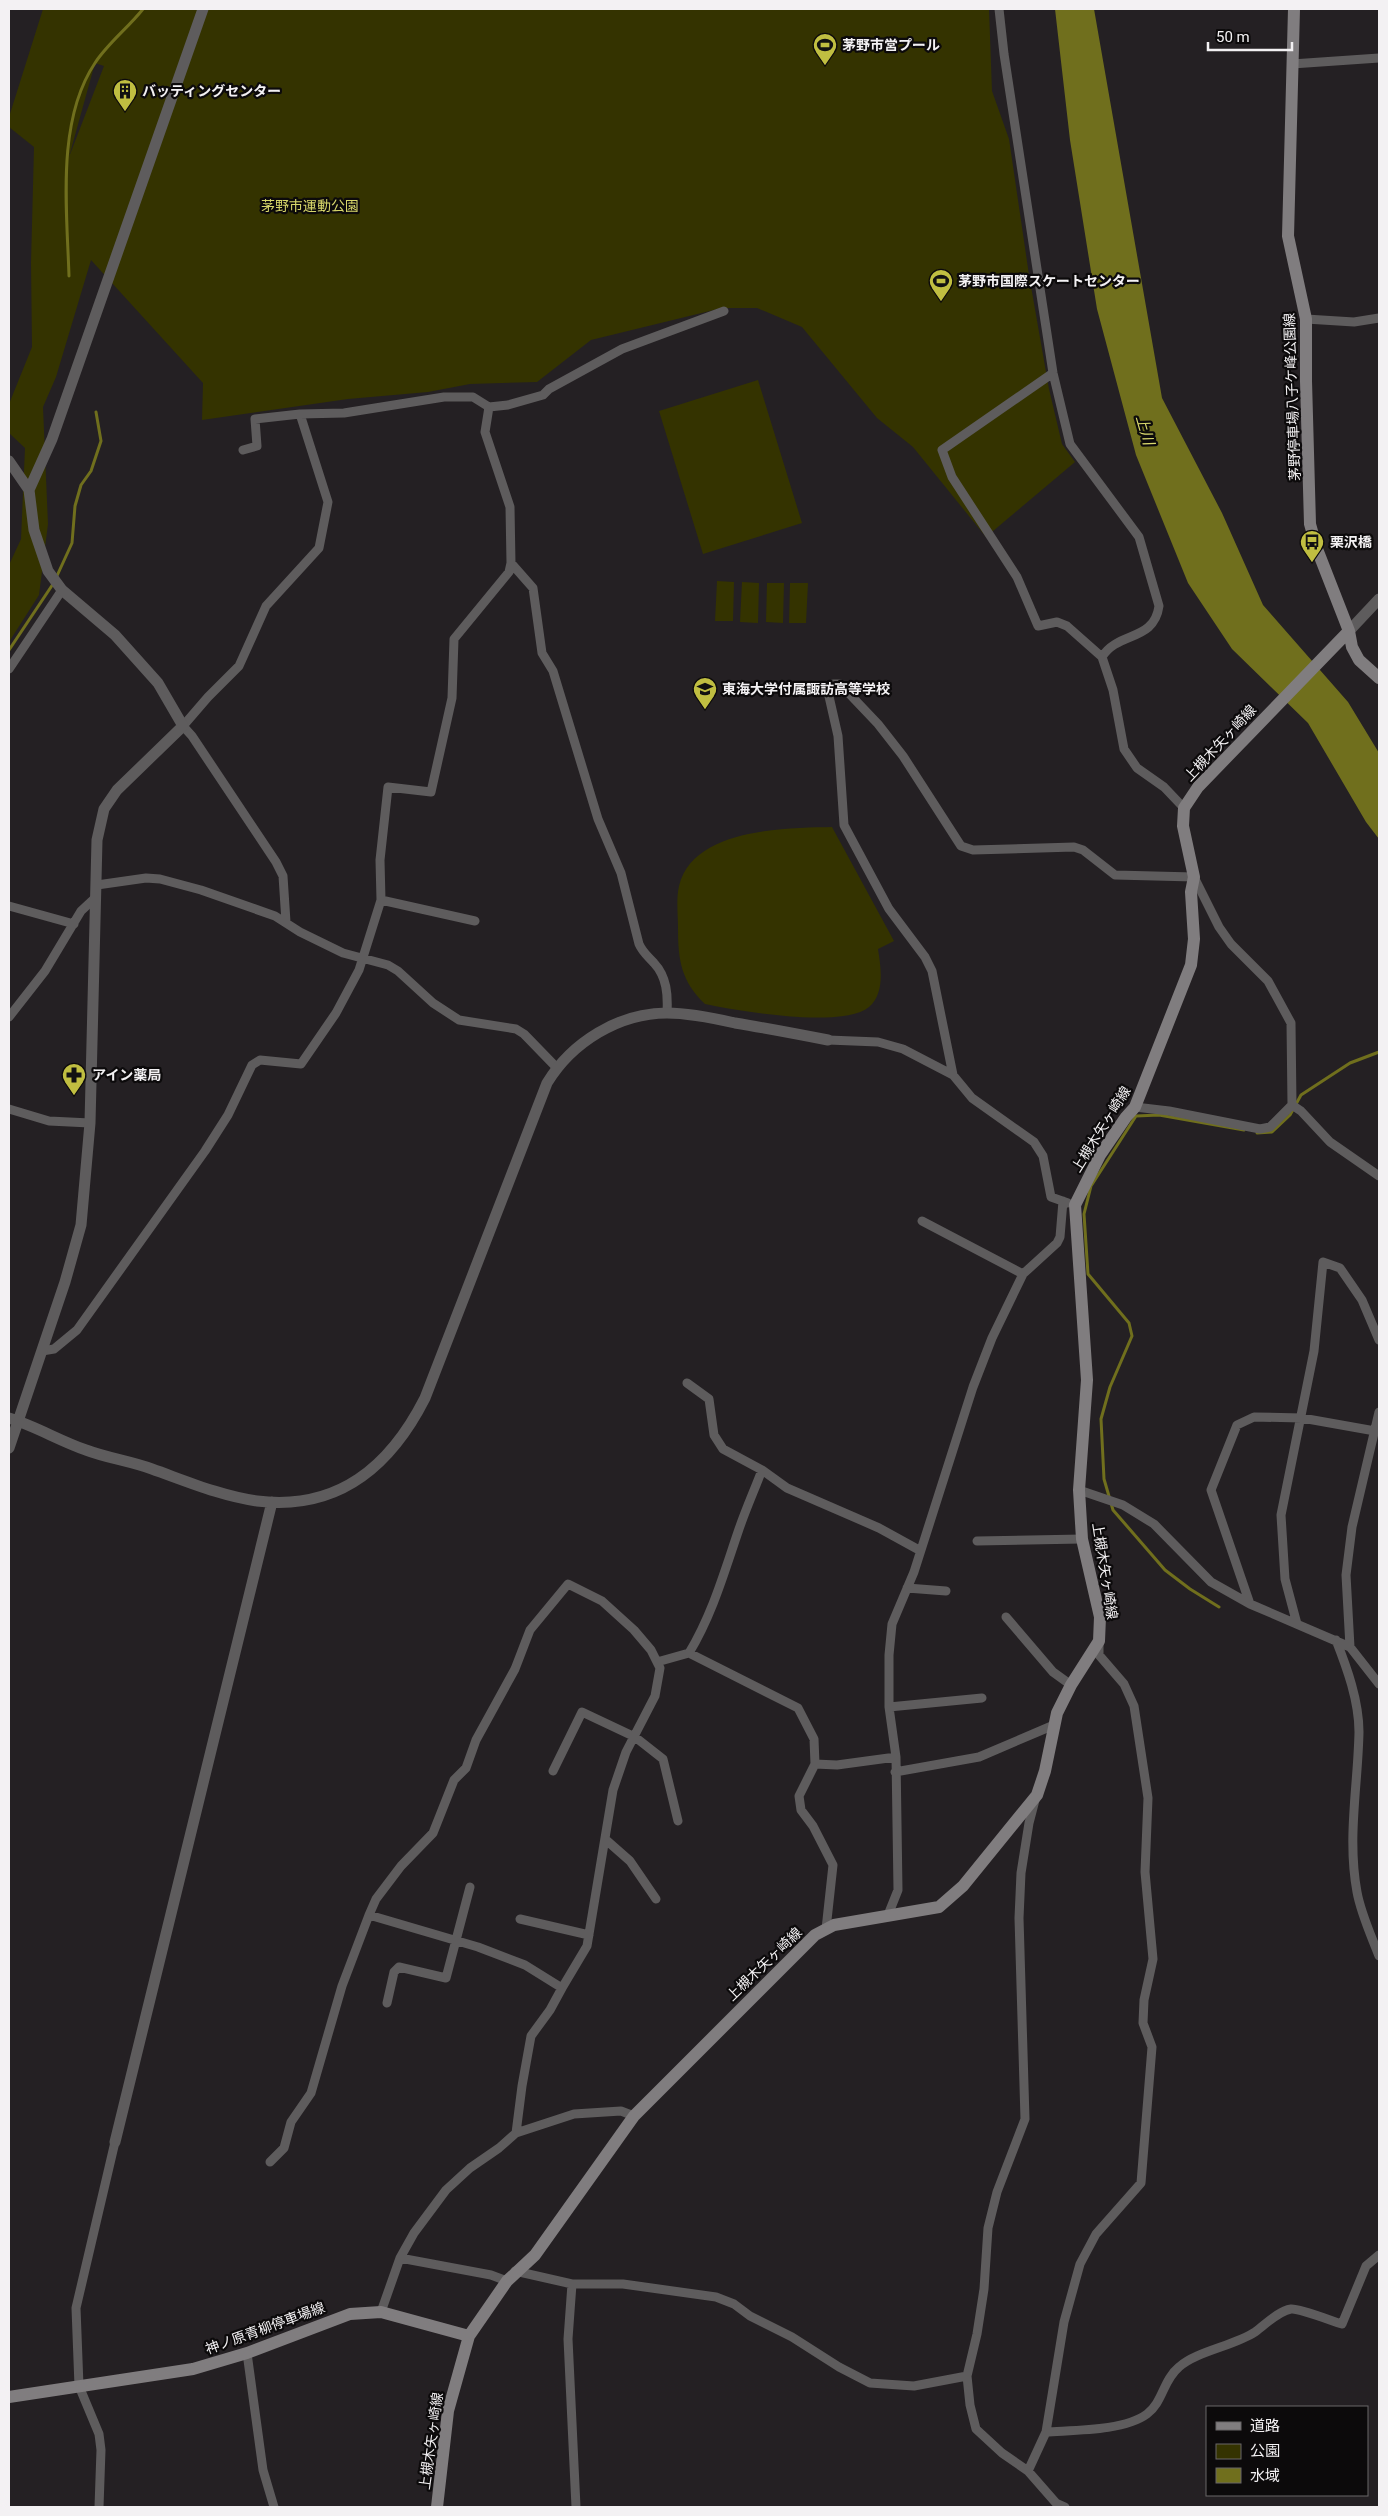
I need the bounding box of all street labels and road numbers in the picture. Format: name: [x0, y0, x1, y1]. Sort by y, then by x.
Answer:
street label: 茅野停車場八子ケ峰公園線: [1281, 313, 1303, 481]
street label: 上槻木矢ヶ崎線: [1181, 702, 1259, 784]
street label: 上槻木矢ヶ崎線: [1068, 1083, 1134, 1175]
street label: 上槻木矢ヶ崎線: [1089, 1521, 1121, 1621]
street label: 上槻木矢ヶ崎線: [723, 1924, 805, 2004]
street label: 神ノ原青柳停車場線: [203, 2299, 327, 2357]
street label: 上槻木矢ヶ崎線: [416, 2391, 446, 2491]

